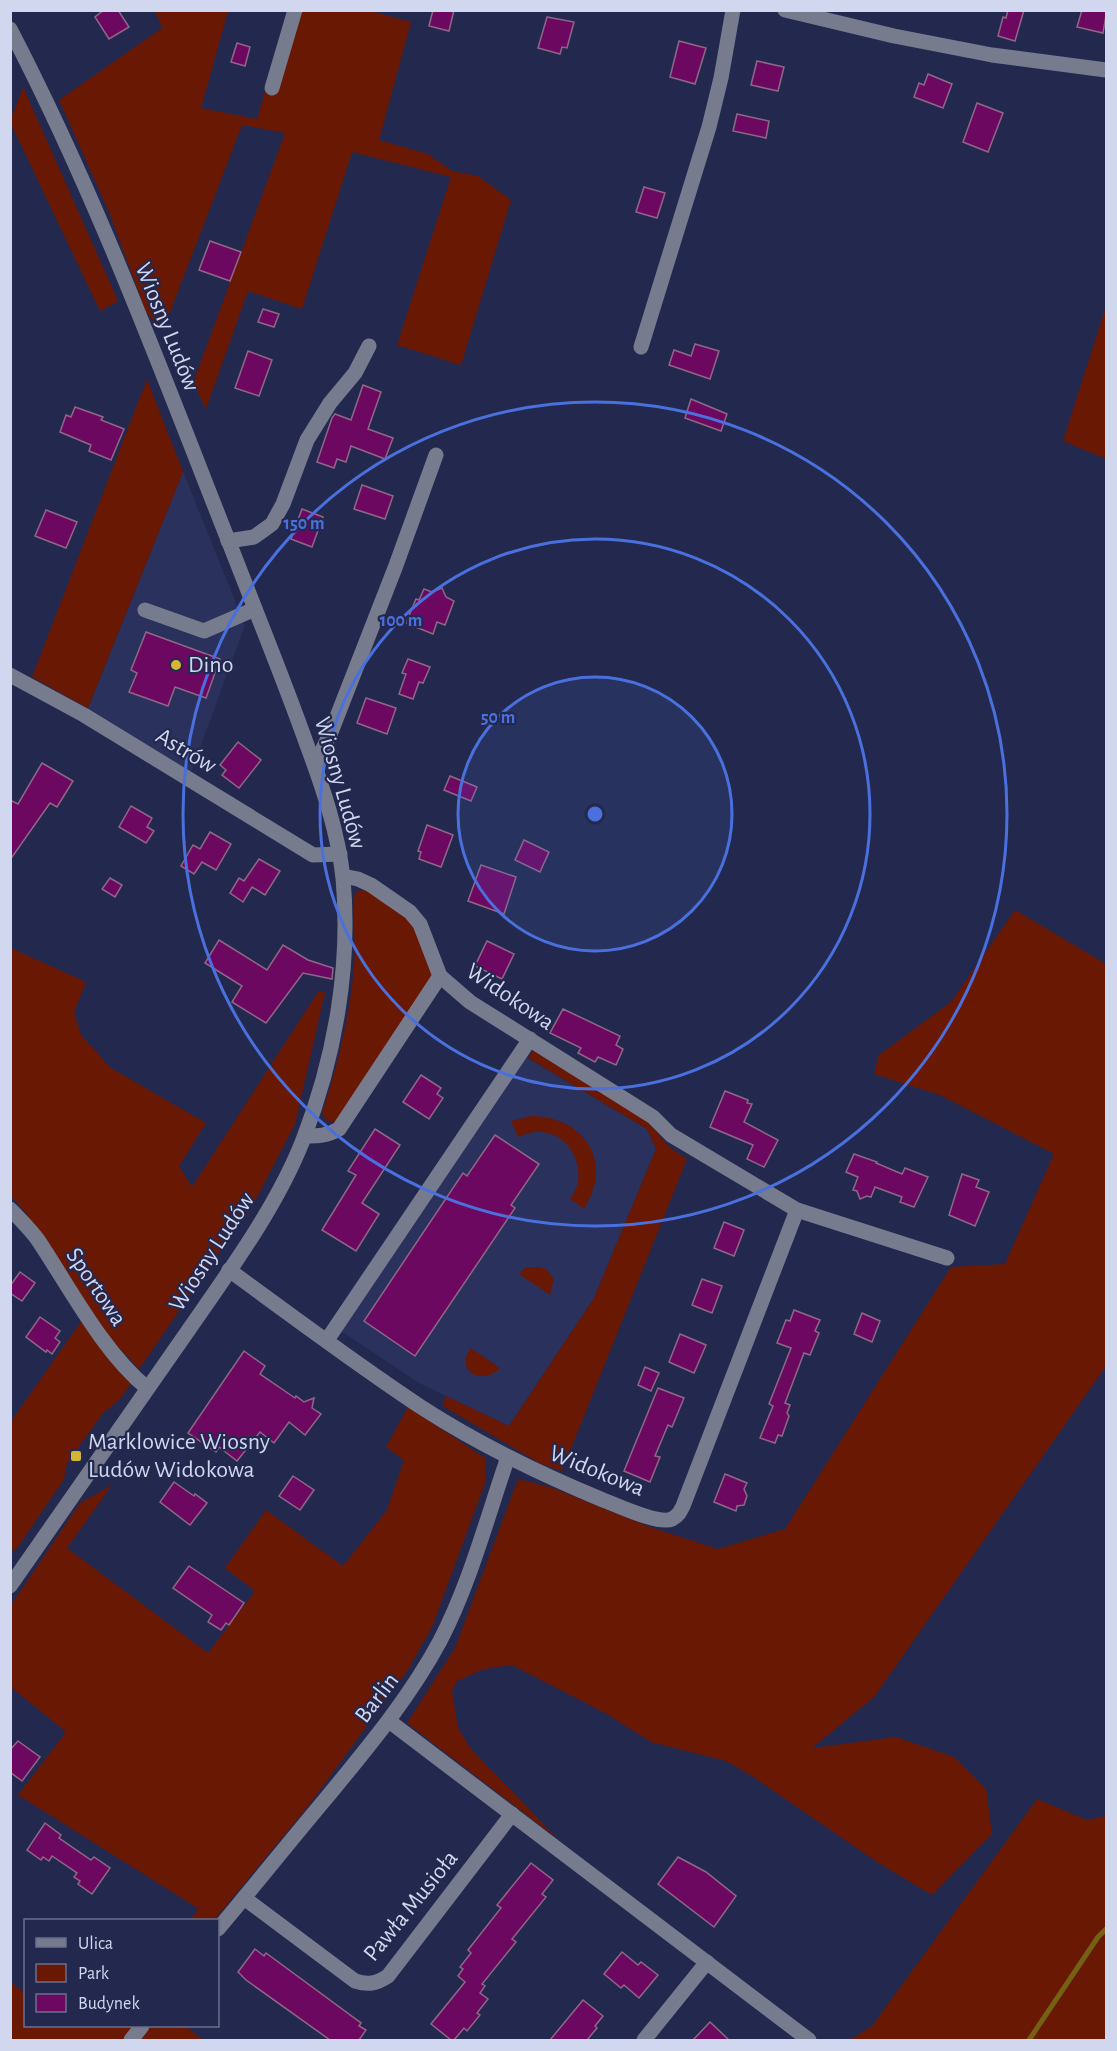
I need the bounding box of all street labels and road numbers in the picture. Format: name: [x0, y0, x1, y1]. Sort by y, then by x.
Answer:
street label: Wiosny Ludów: [130, 259, 204, 395]
street label: Wiosny Ludów: [310, 714, 370, 852]
street label: Astrów: [152, 724, 220, 778]
street label: Widokowa: [462, 959, 558, 1035]
street label: Wiosny Ludów: [165, 1188, 259, 1316]
street label: Sportowa: [61, 1244, 131, 1330]
street label: Widokowa: [546, 1441, 648, 1501]
street label: Barlin: [351, 1669, 403, 1727]
street label: Pawła Musioła: [359, 1846, 463, 1966]

